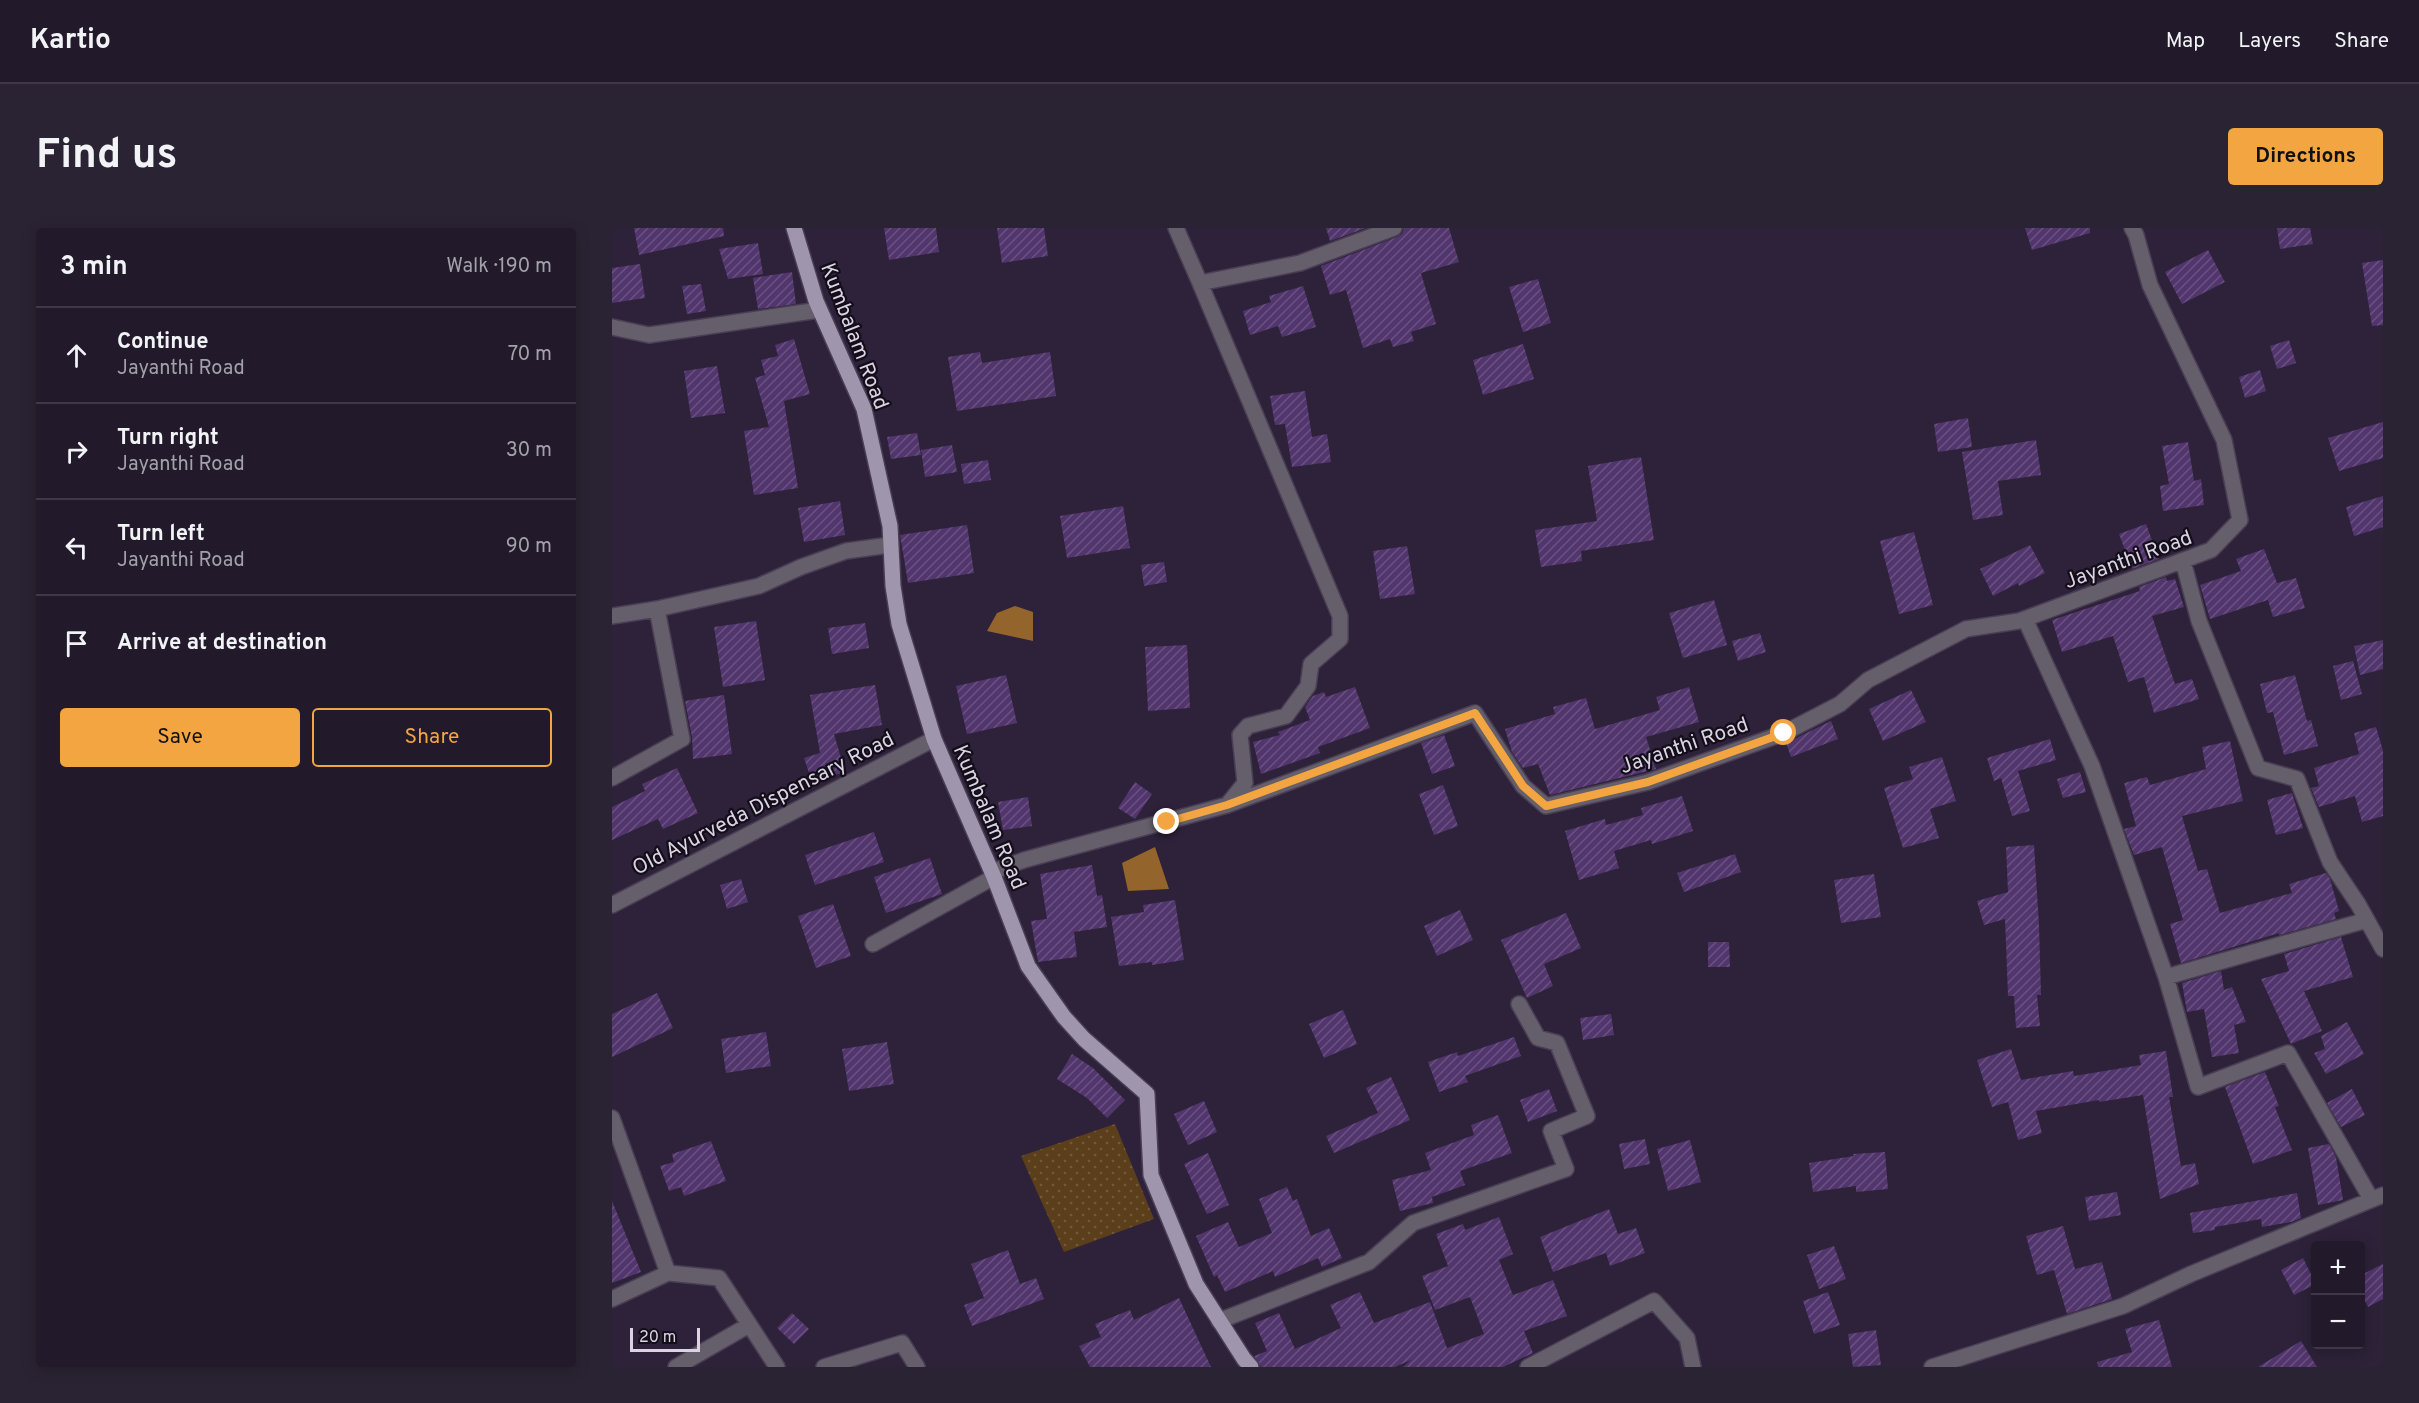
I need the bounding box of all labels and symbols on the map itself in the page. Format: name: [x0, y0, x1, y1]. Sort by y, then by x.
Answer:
street label: Kumbalam Road: [813, 259, 894, 414]
street label: Jayanthi Road: [2061, 525, 2196, 596]
street label: Jayanthi Road: [1617, 712, 1752, 781]
route start: [1770, 719, 1796, 745]
street label: Old Ayurveda Dispensary Road: [628, 726, 899, 882]
street label: Kumbalam Road: [946, 741, 1031, 894]
route end: [1153, 808, 1179, 834]
scale bar: [630, 1325, 700, 1352]

